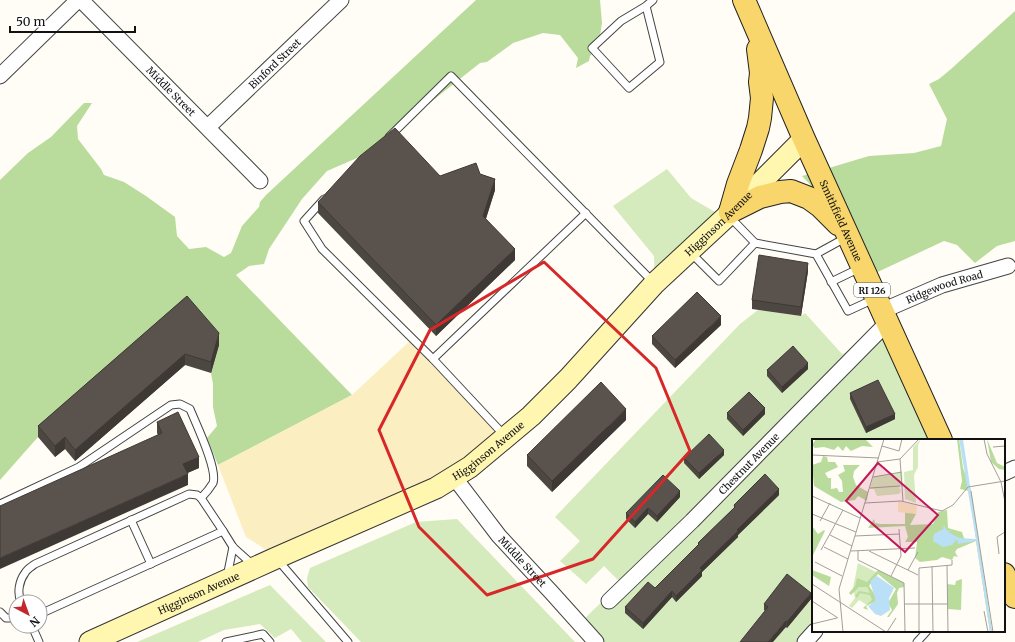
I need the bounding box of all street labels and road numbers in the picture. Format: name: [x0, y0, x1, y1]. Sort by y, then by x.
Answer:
street label: Binford Street: [246, 35, 303, 91]
street label: Middle Street: [144, 63, 198, 119]
street label: Smithfield Avenue: [817, 178, 865, 263]
street label: Higginson Avenue: [682, 188, 755, 259]
street label: Ridgewood Road: [904, 267, 984, 306]
road number: RI 126: [854, 283, 890, 297]
street label: Higginson Avenue: [450, 418, 527, 483]
street label: Chestnut Avenue: [715, 430, 782, 497]
street label: Middle Street: [496, 533, 550, 590]
street label: Higginson Avenue: [156, 569, 241, 617]

